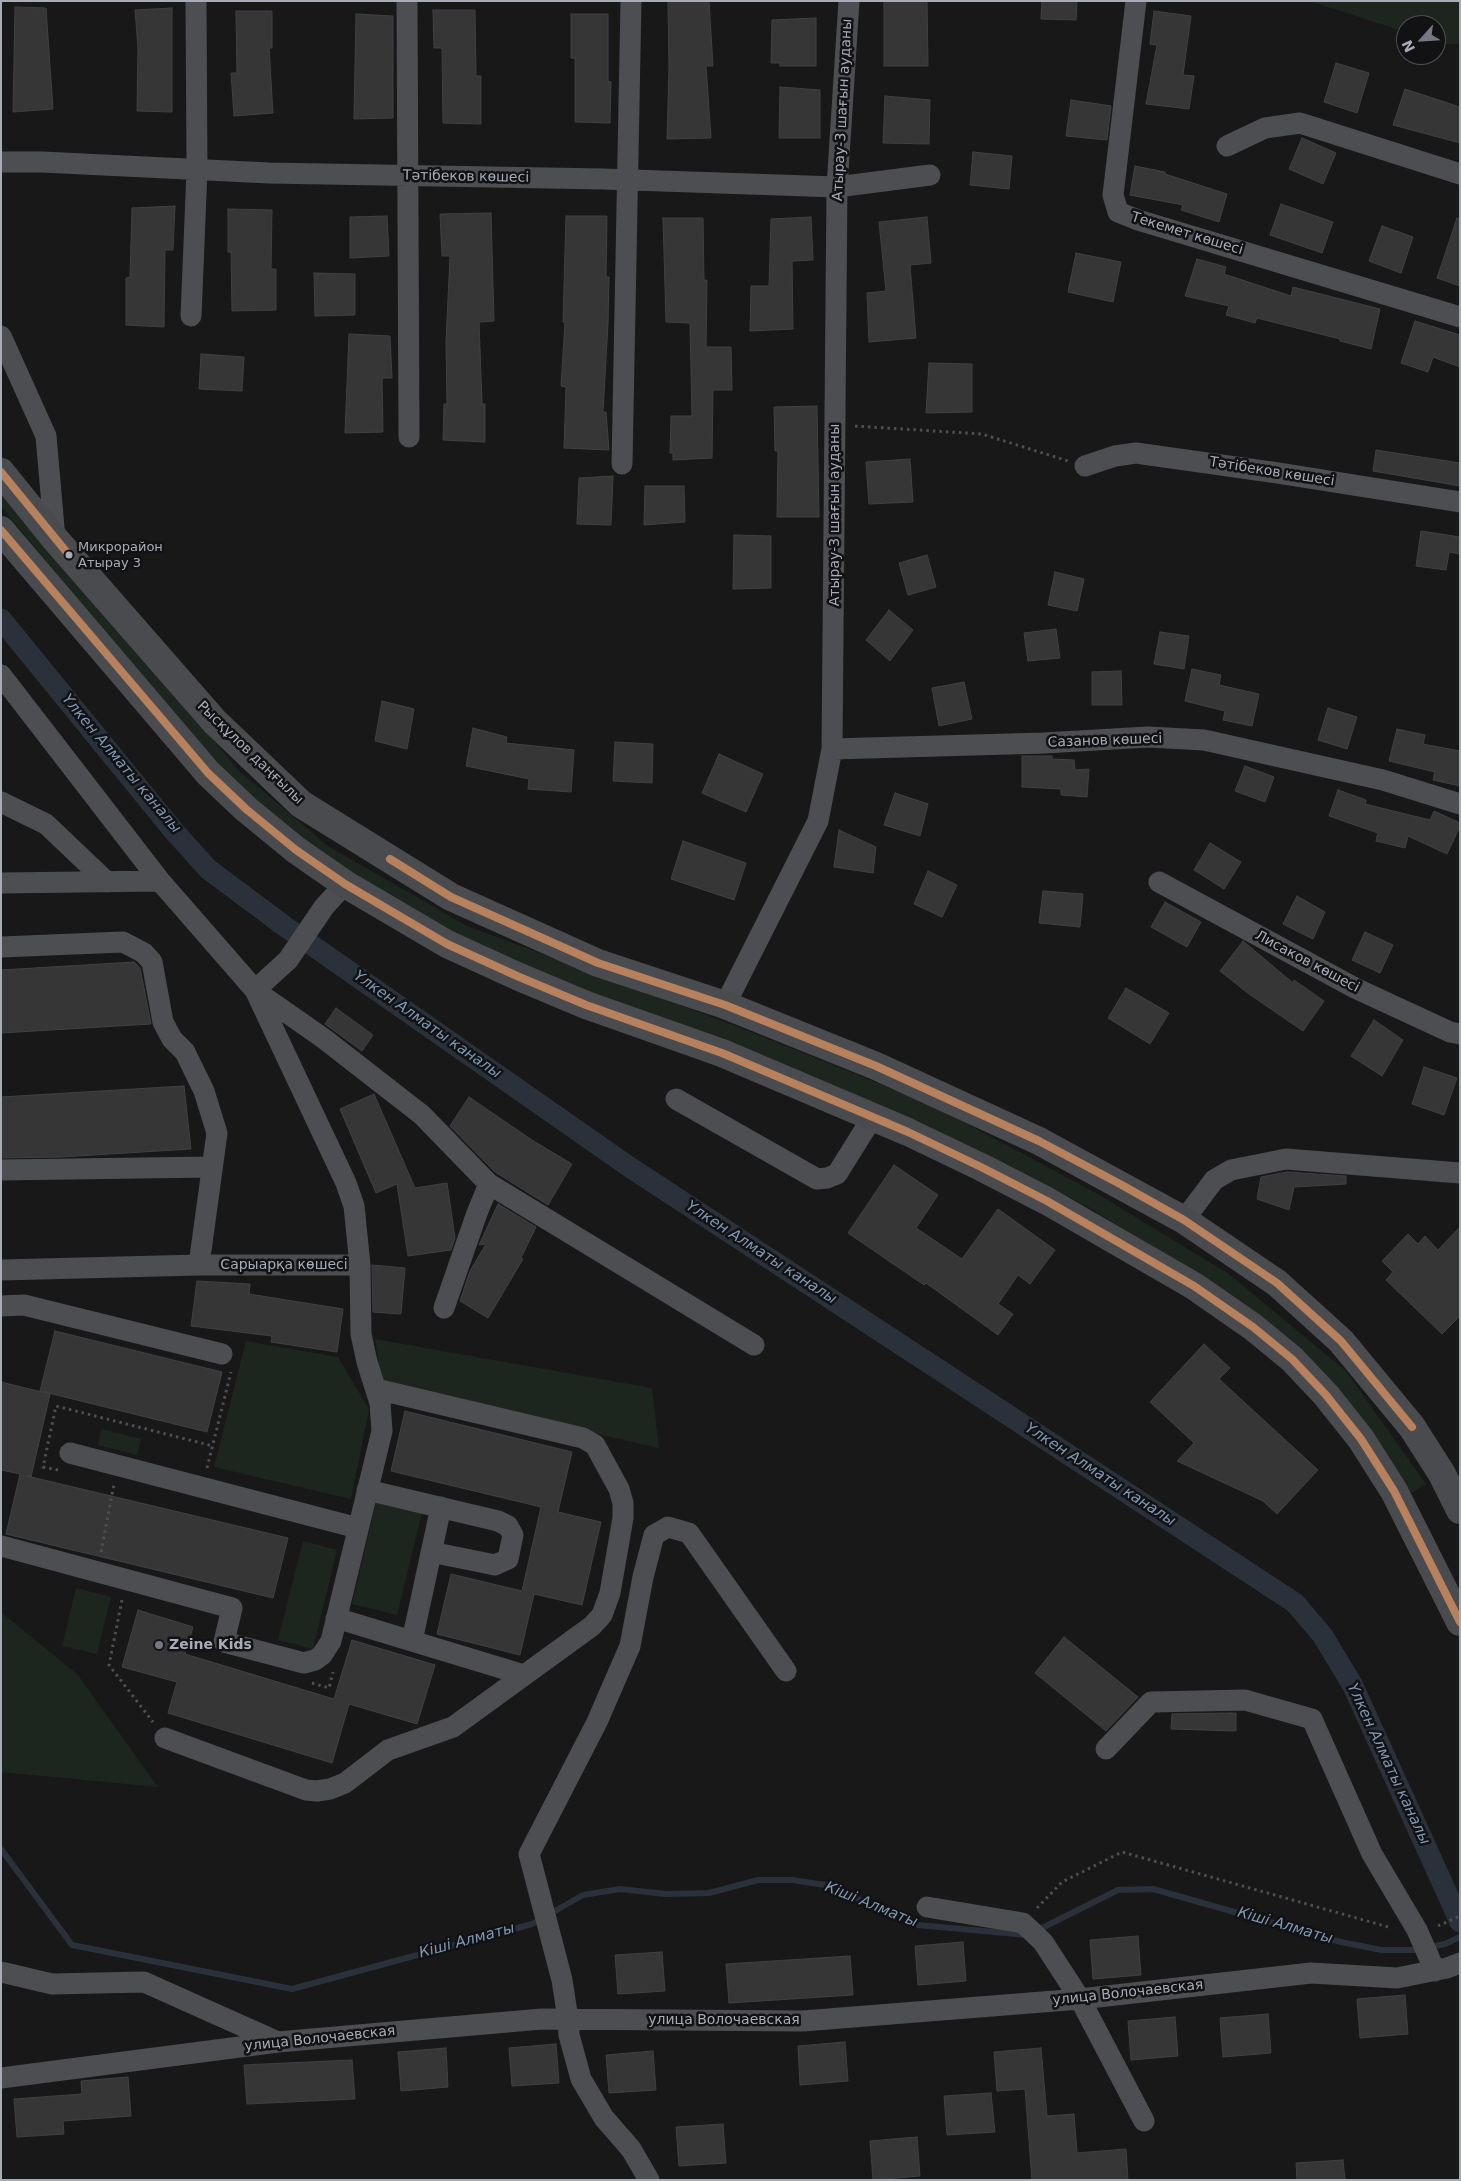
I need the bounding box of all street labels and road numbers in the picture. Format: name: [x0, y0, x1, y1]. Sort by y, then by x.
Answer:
street label: Атырау-3 шағын ауданы: [830, 18, 856, 202]
street label: Тәтібеков көшесі: [403, 167, 529, 187]
street label: Текемет көшесі: [1129, 209, 1245, 259]
street label: Атырау-3 шағын ауданы: [827, 424, 843, 606]
street label: Тәтібеков көшесі: [1208, 454, 1336, 490]
street label: Рысқұлов даңғылы: [193, 698, 307, 808]
street label: Сазанов көшесі: [1047, 731, 1163, 751]
street label: Лисаков көшесі: [1252, 927, 1362, 997]
street label: Сарыарқа көшесі: [220, 1257, 348, 1273]
street label: улица Волочаевская: [1052, 1977, 1204, 2009]
street label: улица Волочаевская: [648, 2012, 800, 2028]
street label: улица Волочаевская: [244, 2023, 396, 2055]

